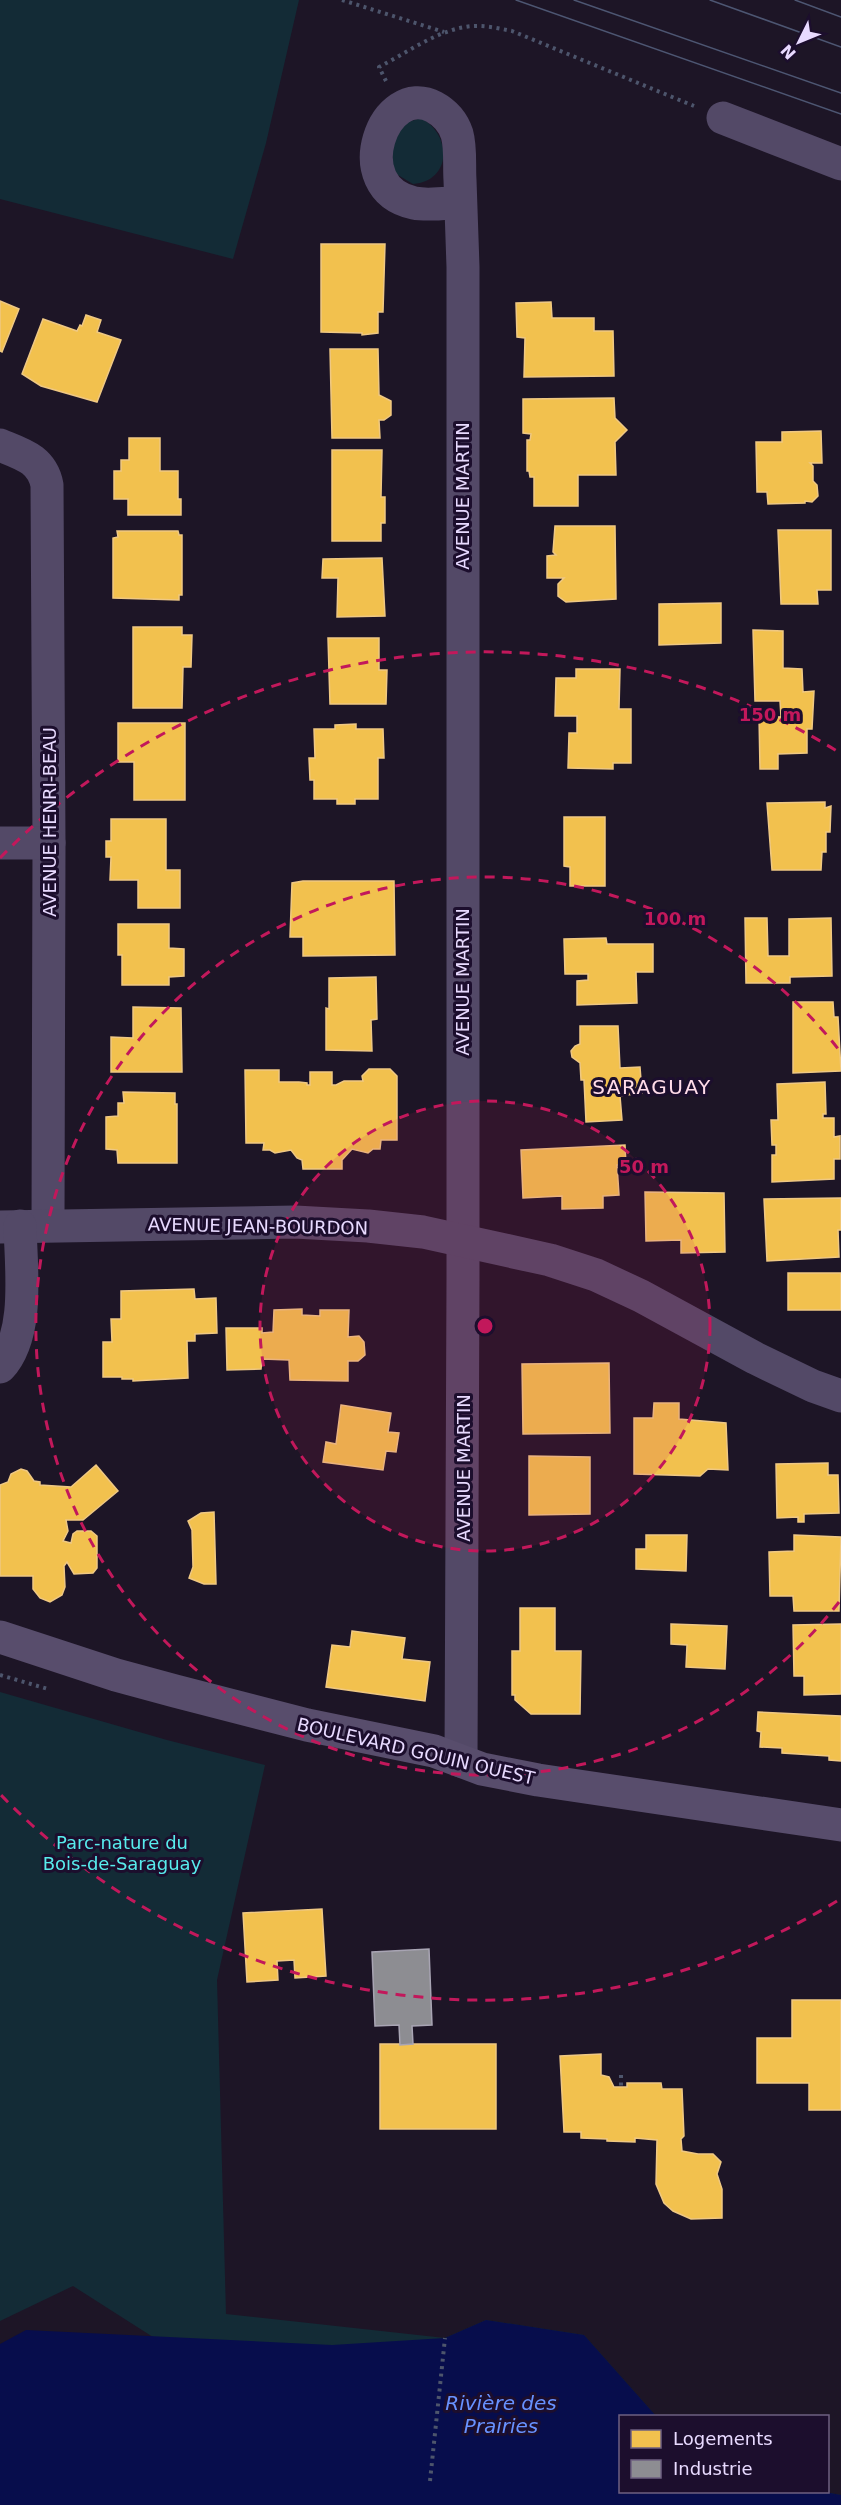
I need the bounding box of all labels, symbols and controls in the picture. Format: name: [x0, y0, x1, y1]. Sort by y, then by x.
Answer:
north arrow: [769, 12, 829, 72]
text: N: [777, 41, 800, 63]
street label: AVENUE MARTIN: [452, 422, 473, 570]
text: 150 m: [739, 704, 801, 725]
street label: AVENUE HENRI-BEAU: [39, 727, 60, 917]
street label: AVENUE MARTIN: [452, 908, 473, 1056]
text: 100 m: [644, 908, 706, 929]
district label: SARAGUAY: [592, 1075, 712, 1099]
text: 50 m: [619, 1156, 669, 1177]
street label: AVENUE JEAN-BOURDON: [148, 1214, 368, 1238]
centre of rings: [475, 1316, 495, 1336]
street label: AVENUE MARTIN: [453, 1394, 474, 1542]
street label: BOULEVARD GOUIN OUEST: [295, 1713, 538, 1789]
park label: Parc-nature du Bois-de-Saraguay: [43, 1832, 202, 1874]
water label: Rivière des Prairies: [445, 2391, 557, 2438]
legend: [619, 2415, 829, 2493]
text: Logements: [673, 2428, 773, 2449]
text: Industrie: [673, 2458, 752, 2479]

